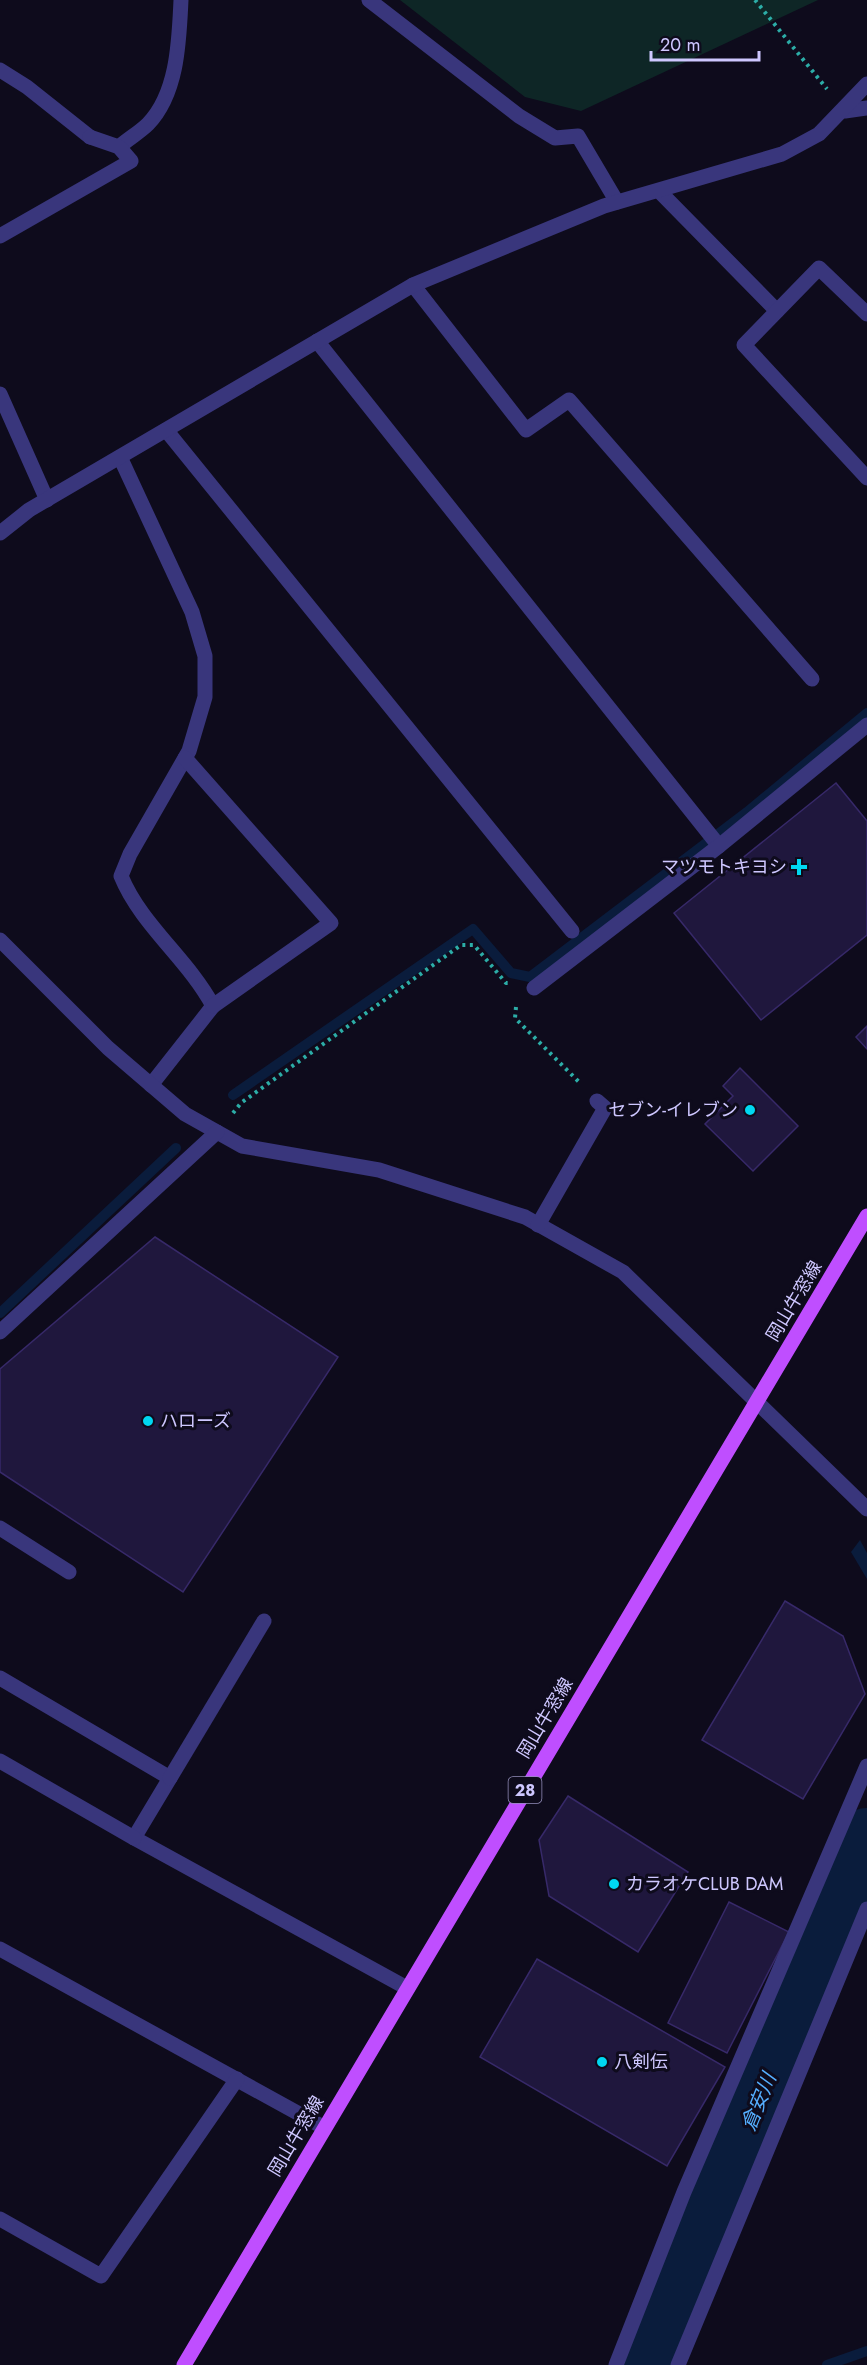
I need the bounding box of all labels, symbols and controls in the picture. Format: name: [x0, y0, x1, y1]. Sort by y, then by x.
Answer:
scale bar: [651, 24, 759, 62]
text: 20 m: [660, 32, 700, 58]
place label: マツモトキヨシ: [661, 854, 787, 880]
marker: マツモトキヨシ: [792, 860, 806, 874]
place label: セブン-イレブン: [608, 1097, 738, 1123]
marker: セブン-イレブン: [743, 1103, 757, 1117]
street label: 岡山牛窓線: [760, 1256, 828, 1346]
place label: ハローズ: [160, 1408, 231, 1434]
marker: ハローズ: [141, 1414, 155, 1428]
street label: 岡山牛窓線: [511, 1673, 579, 1763]
road number: 28: [508, 1777, 542, 1803]
place label: カラオケCLUB DAM: [626, 1871, 783, 1897]
marker: カラオケCLUB DAM: [607, 1877, 621, 1891]
place label: 八剣伝: [614, 2049, 668, 2075]
marker: 八剣伝: [595, 2055, 609, 2069]
water label: 倉安川: [734, 2067, 784, 2135]
street label: 岡山牛窓線: [262, 2091, 330, 2181]

